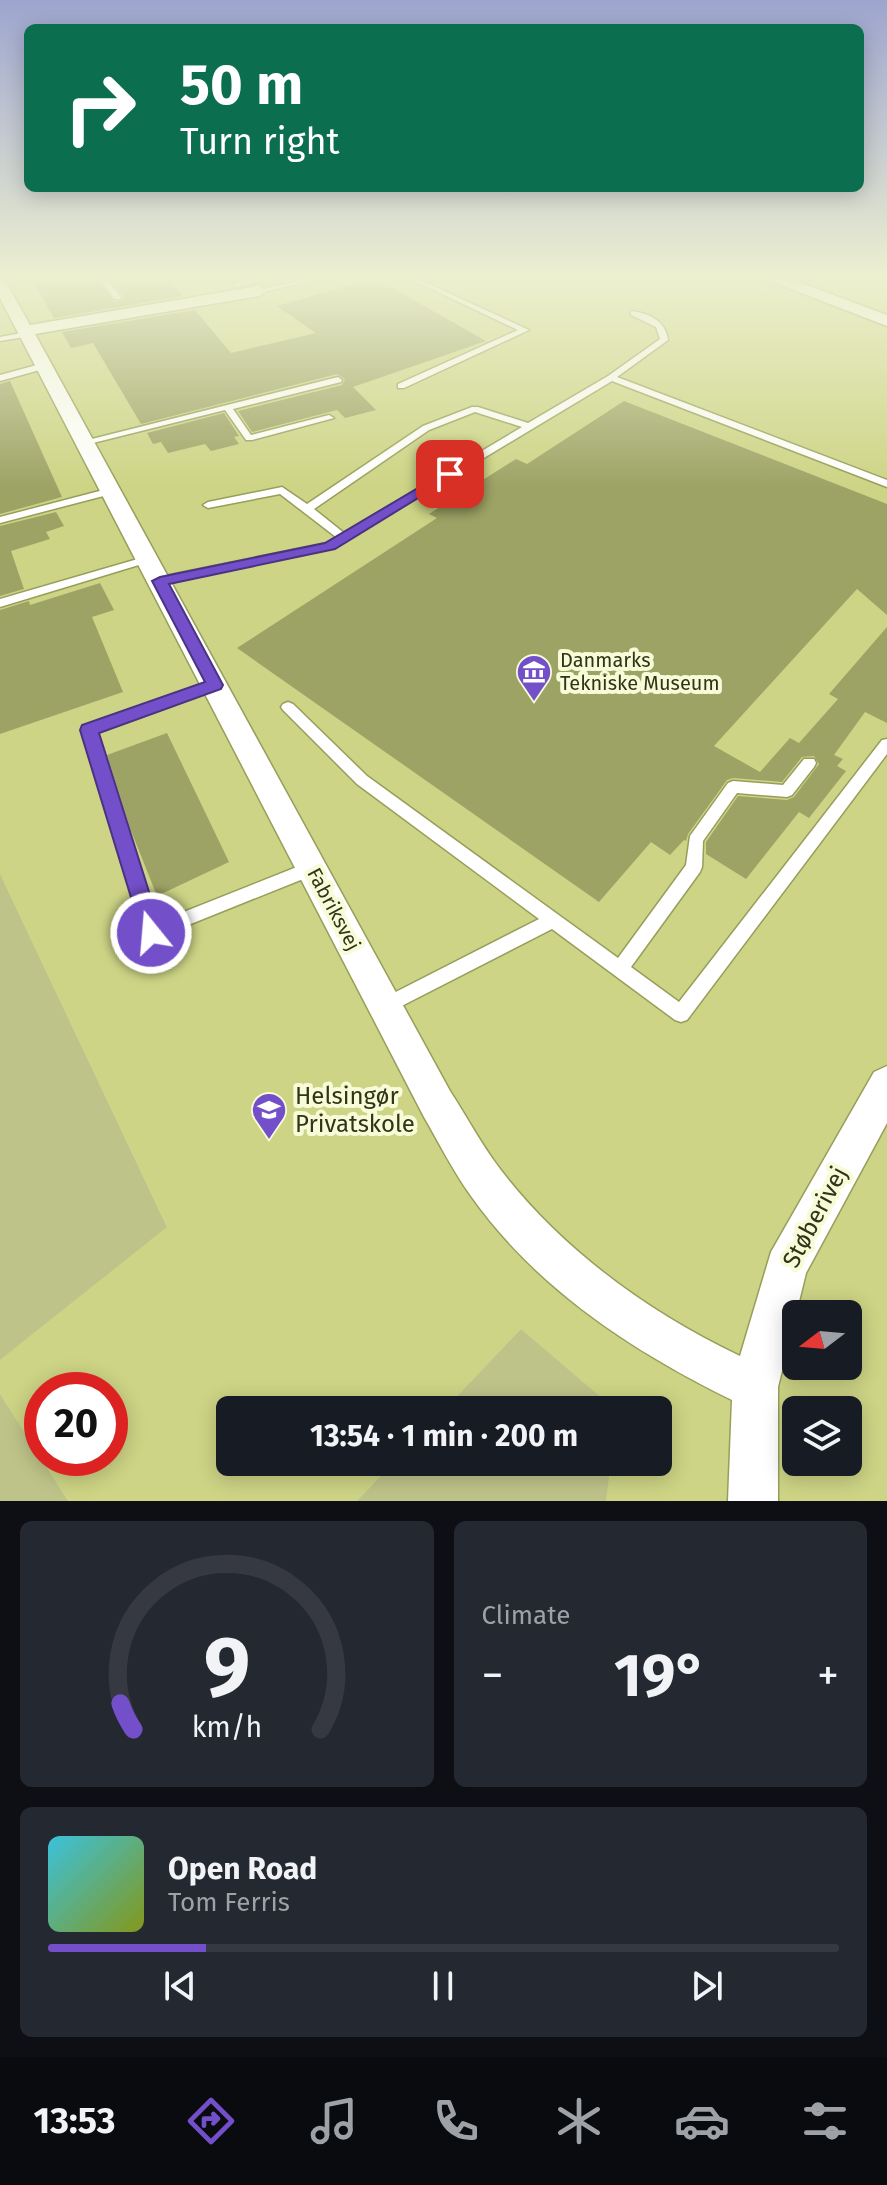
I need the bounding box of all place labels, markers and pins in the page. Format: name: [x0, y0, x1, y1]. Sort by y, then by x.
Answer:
pin: [416, 440, 484, 508]
place label: Danmarks Tekniske Museum: [560, 648, 720, 695]
museum icon: Danmarks Tekniske Museum: [515, 653, 553, 703]
place label: Helsingør Privatskole: [295, 1082, 415, 1138]
school or university icon: Helsingør Privatskole: [250, 1091, 288, 1141]

